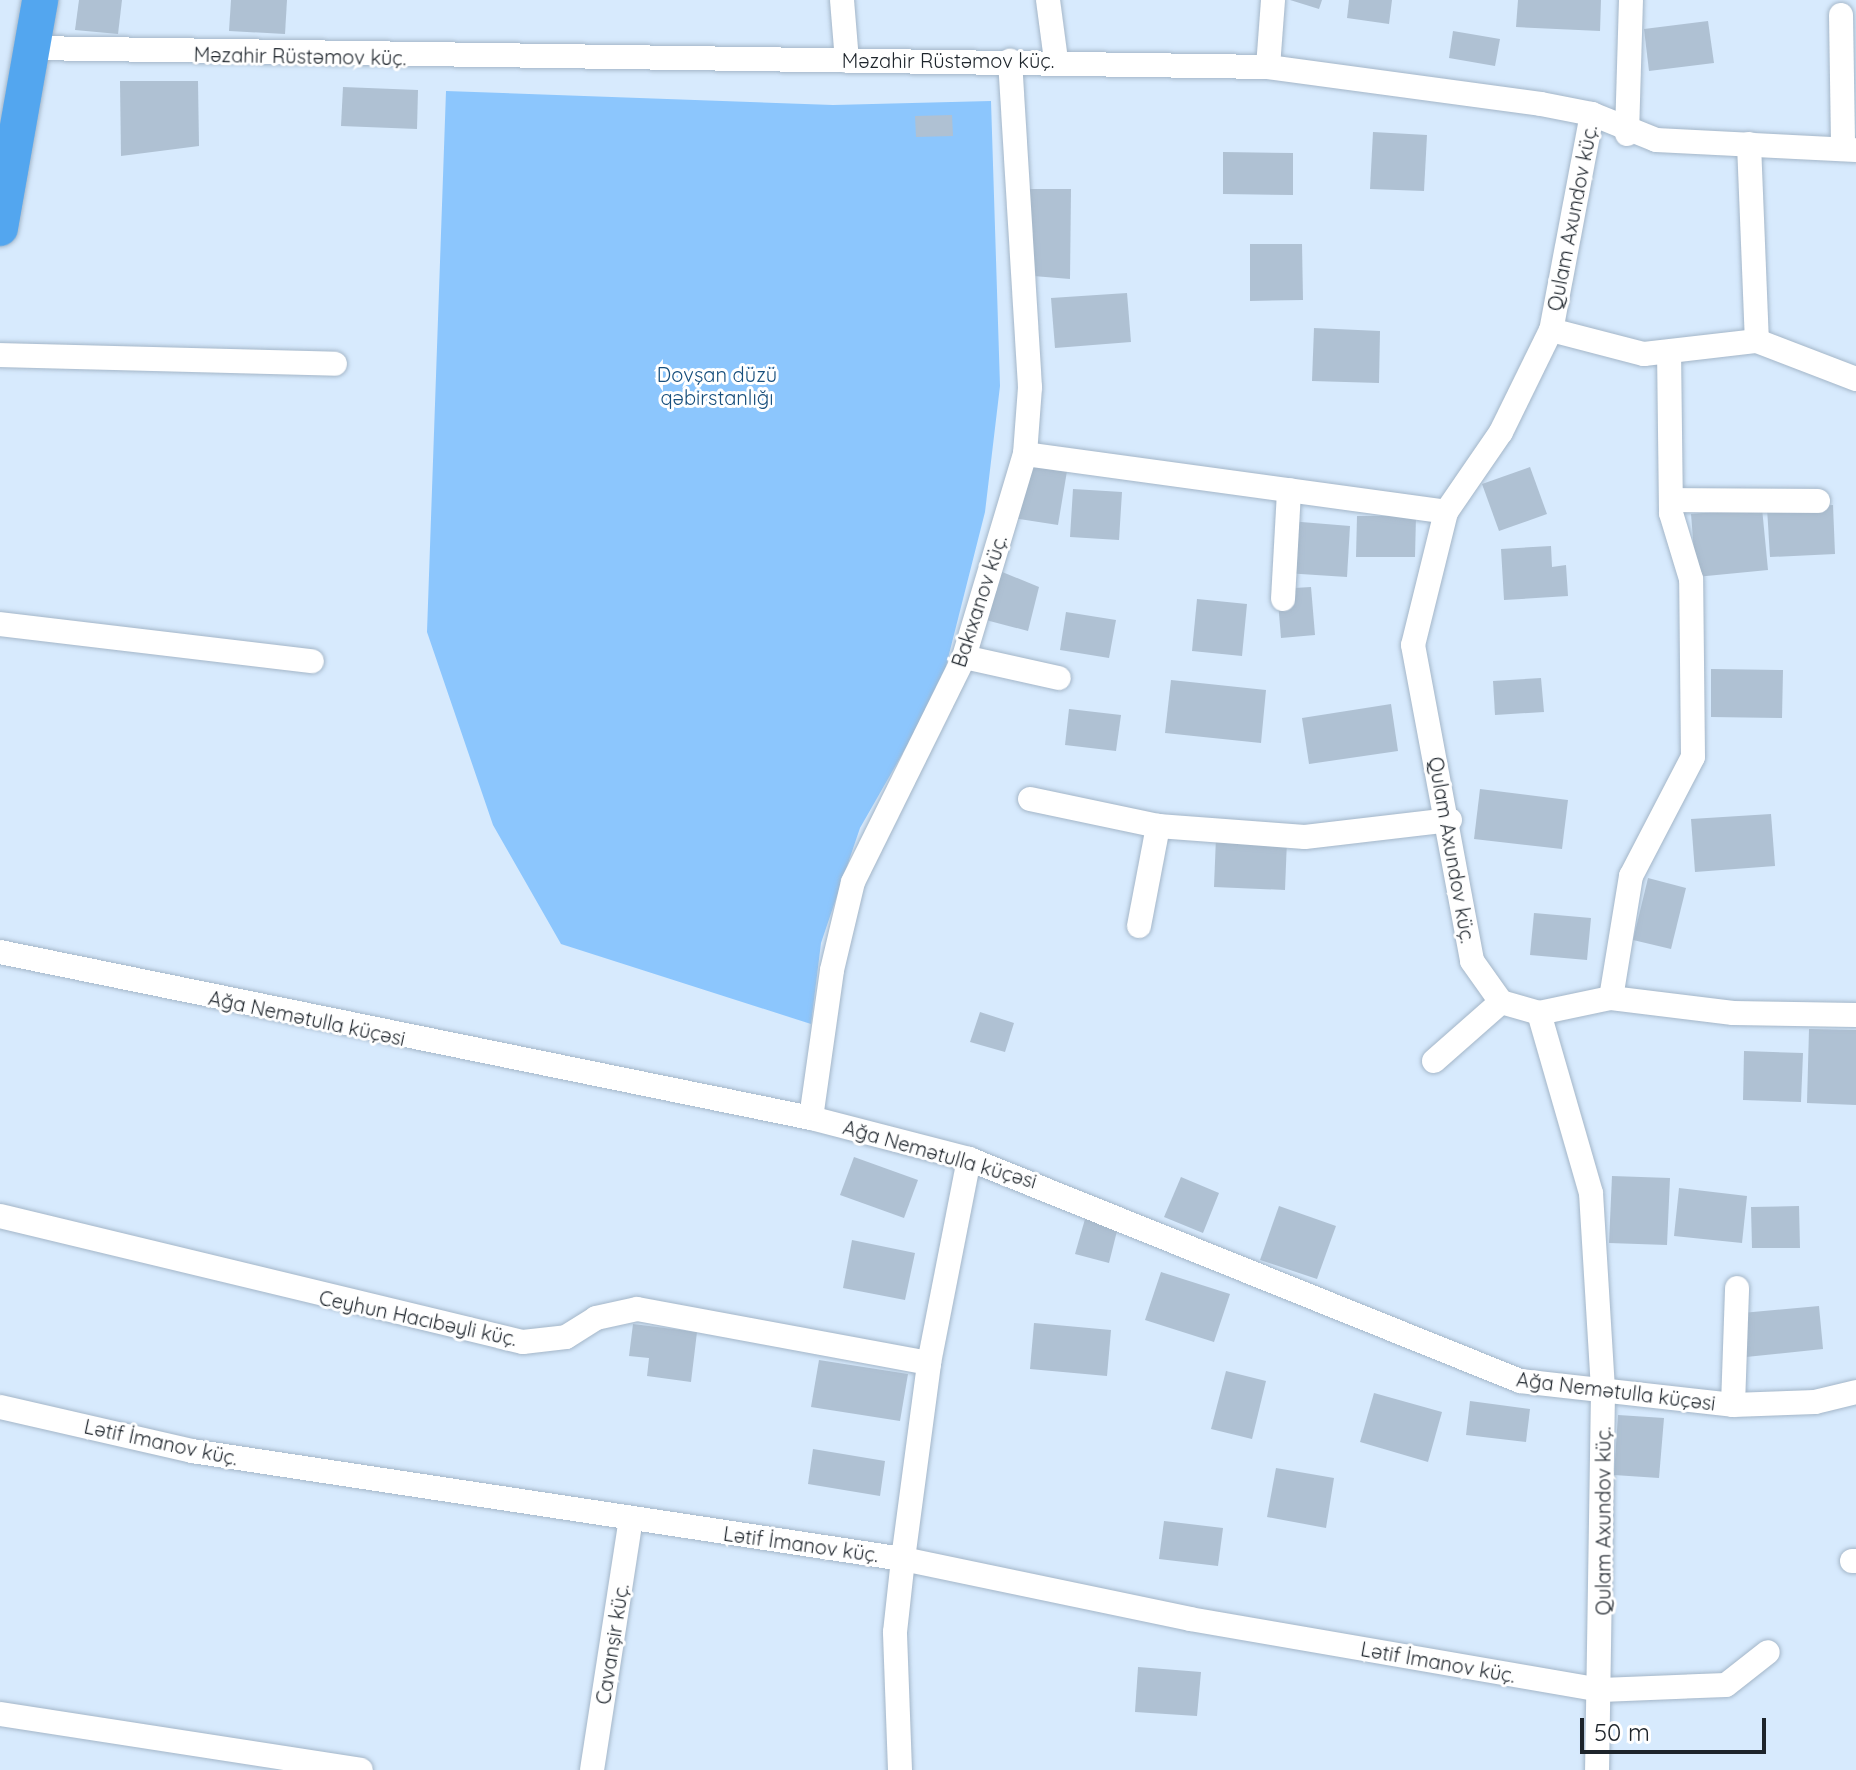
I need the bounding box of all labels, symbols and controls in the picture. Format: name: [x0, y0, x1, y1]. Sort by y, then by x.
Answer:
street label: Məzahir Rüstəmov küç.: [194, 42, 406, 70]
street label: Məzahir Rüstəmov küç.: [842, 48, 1054, 72]
street label: Qulam Axundov küç.: [1542, 123, 1602, 313]
park label: Dovşan düzü qəbirstanlığı: [657, 362, 777, 409]
street label: Bakıxanov küç.: [946, 532, 1012, 670]
street label: Qulam Axundov küç.: [1424, 755, 1480, 945]
street label: Ağa Nemətulla küçəsi: [206, 985, 408, 1051]
street label: Ağa Nemətulla küçəsi: [840, 1115, 1040, 1193]
street label: Ceyhun Hacıbəyli küç.: [317, 1285, 519, 1351]
street label: Ağa Nemətulla küçəsi: [1515, 1367, 1717, 1415]
street label: Lətif İmanov küç.: [82, 1414, 240, 1470]
street label: Qulam Axundov küç.: [1591, 1427, 1615, 1615]
street label: Lətif İmanov küç.: [722, 1521, 880, 1567]
street label: Cavanşir küç.: [591, 1582, 633, 1706]
street label: Lətif İmanov küç.: [1359, 1637, 1517, 1687]
scale bar: [1584, 1702, 1770, 1752]
text: 50 m: [1594, 1717, 1650, 1747]

